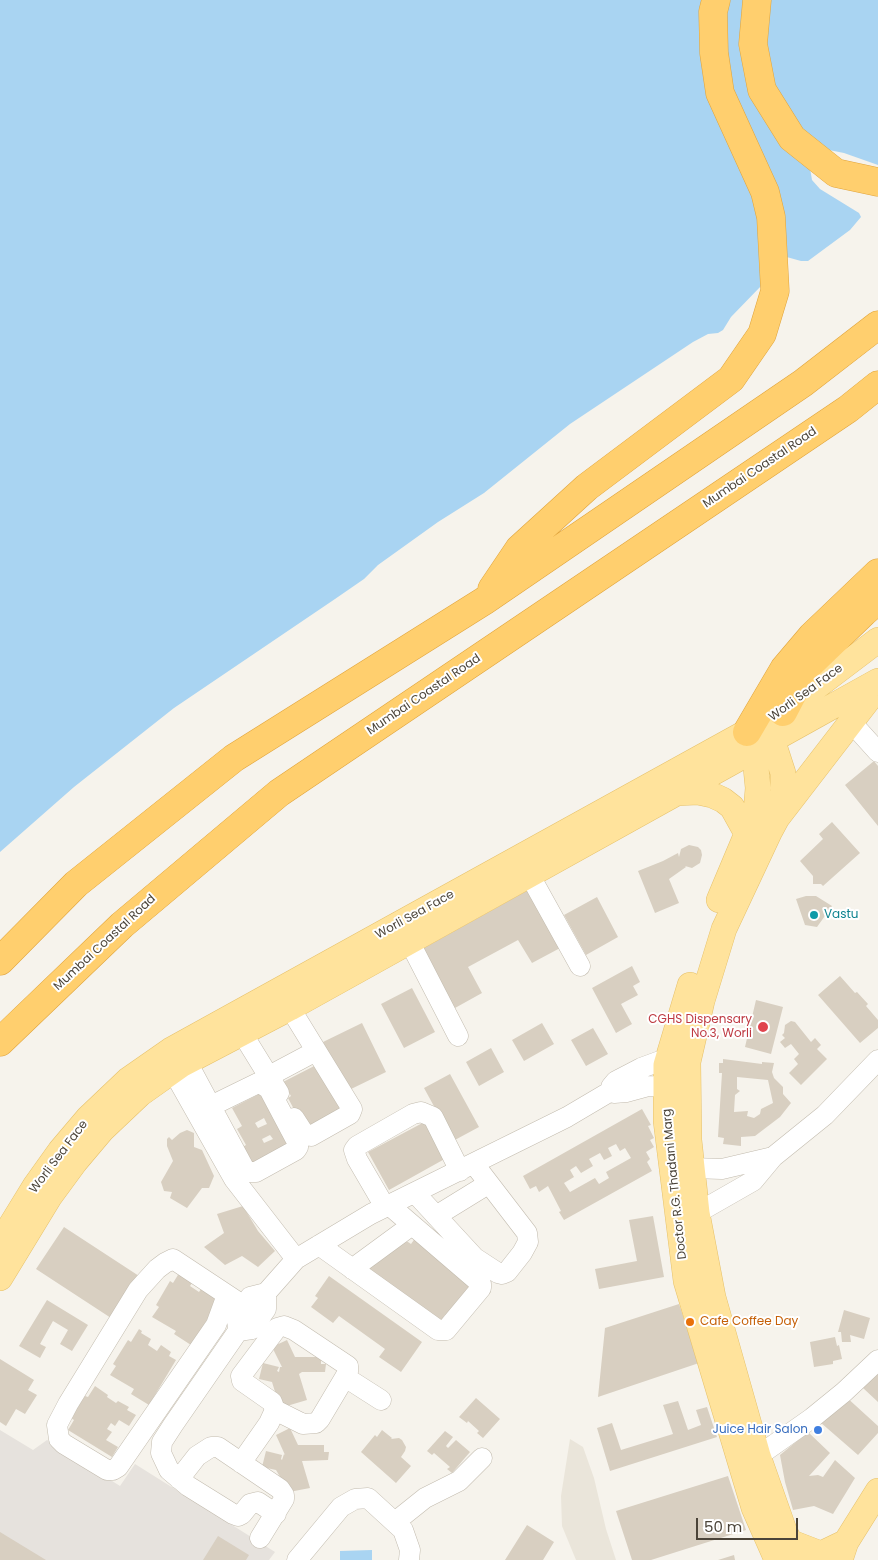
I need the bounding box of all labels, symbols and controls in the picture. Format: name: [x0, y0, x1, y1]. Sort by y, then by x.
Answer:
street label: Mumbai Coastal Road: [700, 425, 820, 511]
street label: Mumbai Coastal Road: [364, 652, 484, 738]
street label: Worli Sea Face: [766, 661, 846, 725]
street label: Worli Sea Face: [373, 887, 457, 943]
street label: Mumbai Coastal Road: [51, 892, 159, 994]
place label: Vastu: [824, 908, 859, 922]
marker: Vastu: [808, 909, 820, 921]
place label: CGHS Dispensary No.3, Worli: [648, 1013, 752, 1041]
marker: CGHS Dispensary No.3, Worli: [756, 1020, 770, 1034]
street label: Doctor R.G. Thadani Marg: [660, 1108, 690, 1260]
street label: Worli Sea Face: [27, 1118, 91, 1196]
place label: Cafe Coffee Day: [700, 1315, 798, 1329]
marker: Cafe Coffee Day: [684, 1316, 696, 1328]
place label: Juice Hair Salon: [713, 1423, 808, 1437]
marker: Juice Hair Salon: [812, 1424, 824, 1436]
scale bar: [698, 1508, 800, 1540]
text: 50 m: [704, 1516, 742, 1537]

